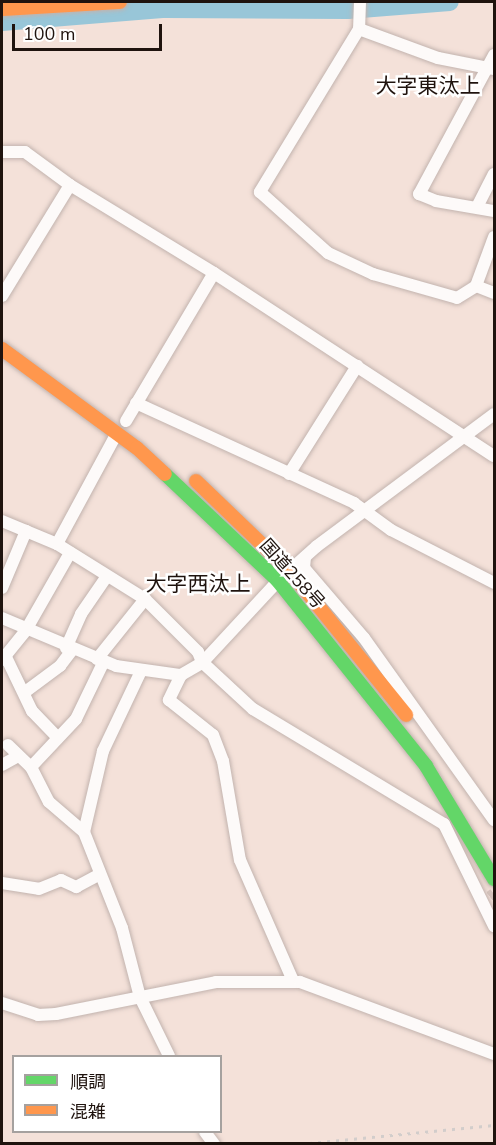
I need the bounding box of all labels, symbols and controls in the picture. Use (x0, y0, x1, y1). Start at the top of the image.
scale bar (15, 12, 165, 50)
text: 100 m (23, 22, 75, 46)
district label: 大字東汰上 (376, 73, 480, 99)
street label: 国道258号 (255, 535, 329, 613)
district label: 大字西汰上 (146, 571, 250, 597)
legend (12, 1055, 222, 1133)
text: 順調 (70, 1070, 106, 1094)
text: 混雑 (70, 1100, 106, 1124)

